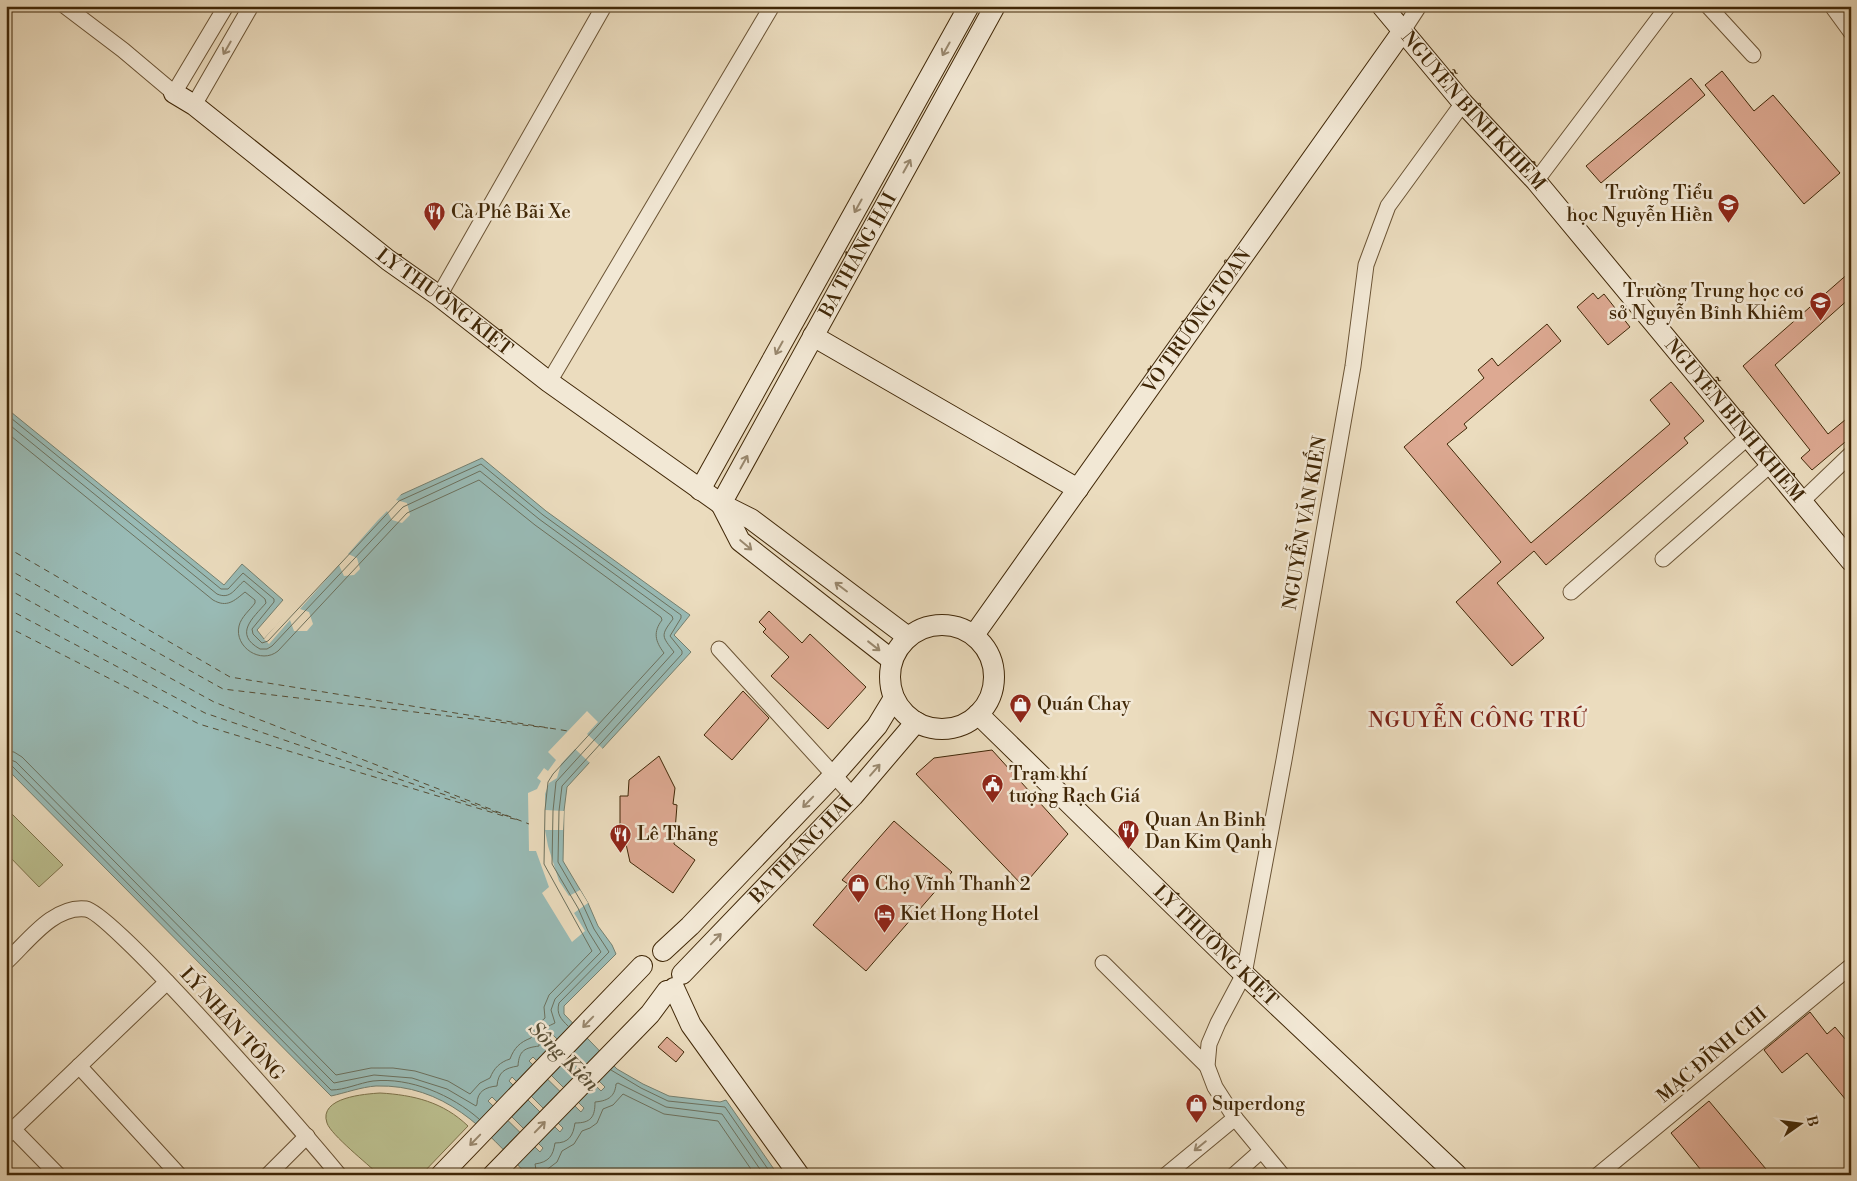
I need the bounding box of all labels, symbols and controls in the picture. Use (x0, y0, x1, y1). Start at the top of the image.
street label: NGUYỄN BỈNH KHIÊM (1396, 26, 1551, 195)
one-way arrow (221, 41, 231, 55)
one-way arrow (940, 41, 950, 56)
one-way arrow (902, 159, 912, 174)
place label: Trường Tiểu học Nguyễn Hiền (1567, 181, 1713, 227)
street label: BA THÁNG HAI (813, 189, 902, 323)
school or university icon: Trường Tiểu học Nguyễn Hiền (1717, 192, 1741, 223)
one-way arrow (853, 199, 863, 213)
restaurant icon: Cà Phê Bãi Xe (423, 200, 447, 231)
place label: Cà Phê Bãi Xe (451, 200, 571, 224)
street label: LÝ THƯỜNG KIỆT (371, 243, 517, 361)
street label: VÕ TRƯỜNG TOẢN (1137, 244, 1256, 399)
place label: Trường Trung học cơ sở Nguyễn Bỉnh Khiêm (1609, 279, 1804, 325)
school or university icon: Trường Trung học cơ sở Nguyễn Bỉnh Khiêm (1808, 290, 1832, 321)
street label: NGUYỄN BỈNH KHIÊM (1659, 333, 1809, 507)
one-way arrow (774, 341, 784, 356)
street label: NGUYỄN VĂN KIẾN (1274, 433, 1332, 612)
one-way arrow (739, 454, 749, 469)
one-way arrow (739, 540, 752, 551)
one-way arrow (835, 581, 848, 592)
one-way arrow (867, 640, 880, 651)
shop icon: Quán Chay (1009, 692, 1033, 723)
place label: Quán Chay (1037, 692, 1131, 716)
district label: NGUYỄN CÔNG TRỨ (1368, 703, 1588, 734)
place label: Trạm khí tượng Rạch Giá (1009, 762, 1140, 808)
one-way arrow (870, 763, 881, 776)
public building icon: Trạm khí tượng Rạch Giá (981, 773, 1005, 804)
street label: BA THÁNG HAI (744, 792, 858, 909)
one-way arrow (802, 796, 814, 808)
place label: Quan An Binh Dan Kim Qanh (1145, 808, 1272, 854)
restaurant icon: Quan An Binh Dan Kim Qanh (1117, 819, 1141, 850)
restaurant icon: Lê Thāng (609, 822, 633, 853)
place label: Lê Thāng (637, 822, 718, 846)
shop icon: Chợ Vĩnh Thanh 2 (847, 872, 871, 903)
place label: Chợ Vĩnh Thanh 2 (875, 872, 1031, 896)
street label: LÝ THƯỜNG KIỆT (1148, 880, 1283, 1012)
hotel icon: Kiet Hong Hotel (872, 902, 896, 933)
place label: Kiet Hong Hotel (900, 902, 1039, 926)
one-way arrow (710, 932, 722, 945)
street label: LÝ NHÂN TÔNG (175, 962, 290, 1086)
street label: MẠC ĐĨNH CHI (1651, 1000, 1772, 1108)
one-way arrow (582, 1016, 594, 1029)
water label: Sông Kiên (523, 1017, 604, 1098)
shop icon: Superdong (1184, 1092, 1208, 1123)
place label: Superdong (1212, 1092, 1305, 1116)
north arrow (1774, 1098, 1824, 1148)
text: B (1802, 1114, 1822, 1128)
one-way arrow (533, 1122, 545, 1134)
one-way arrow (469, 1133, 481, 1146)
one-way arrow (1194, 1141, 1207, 1152)

